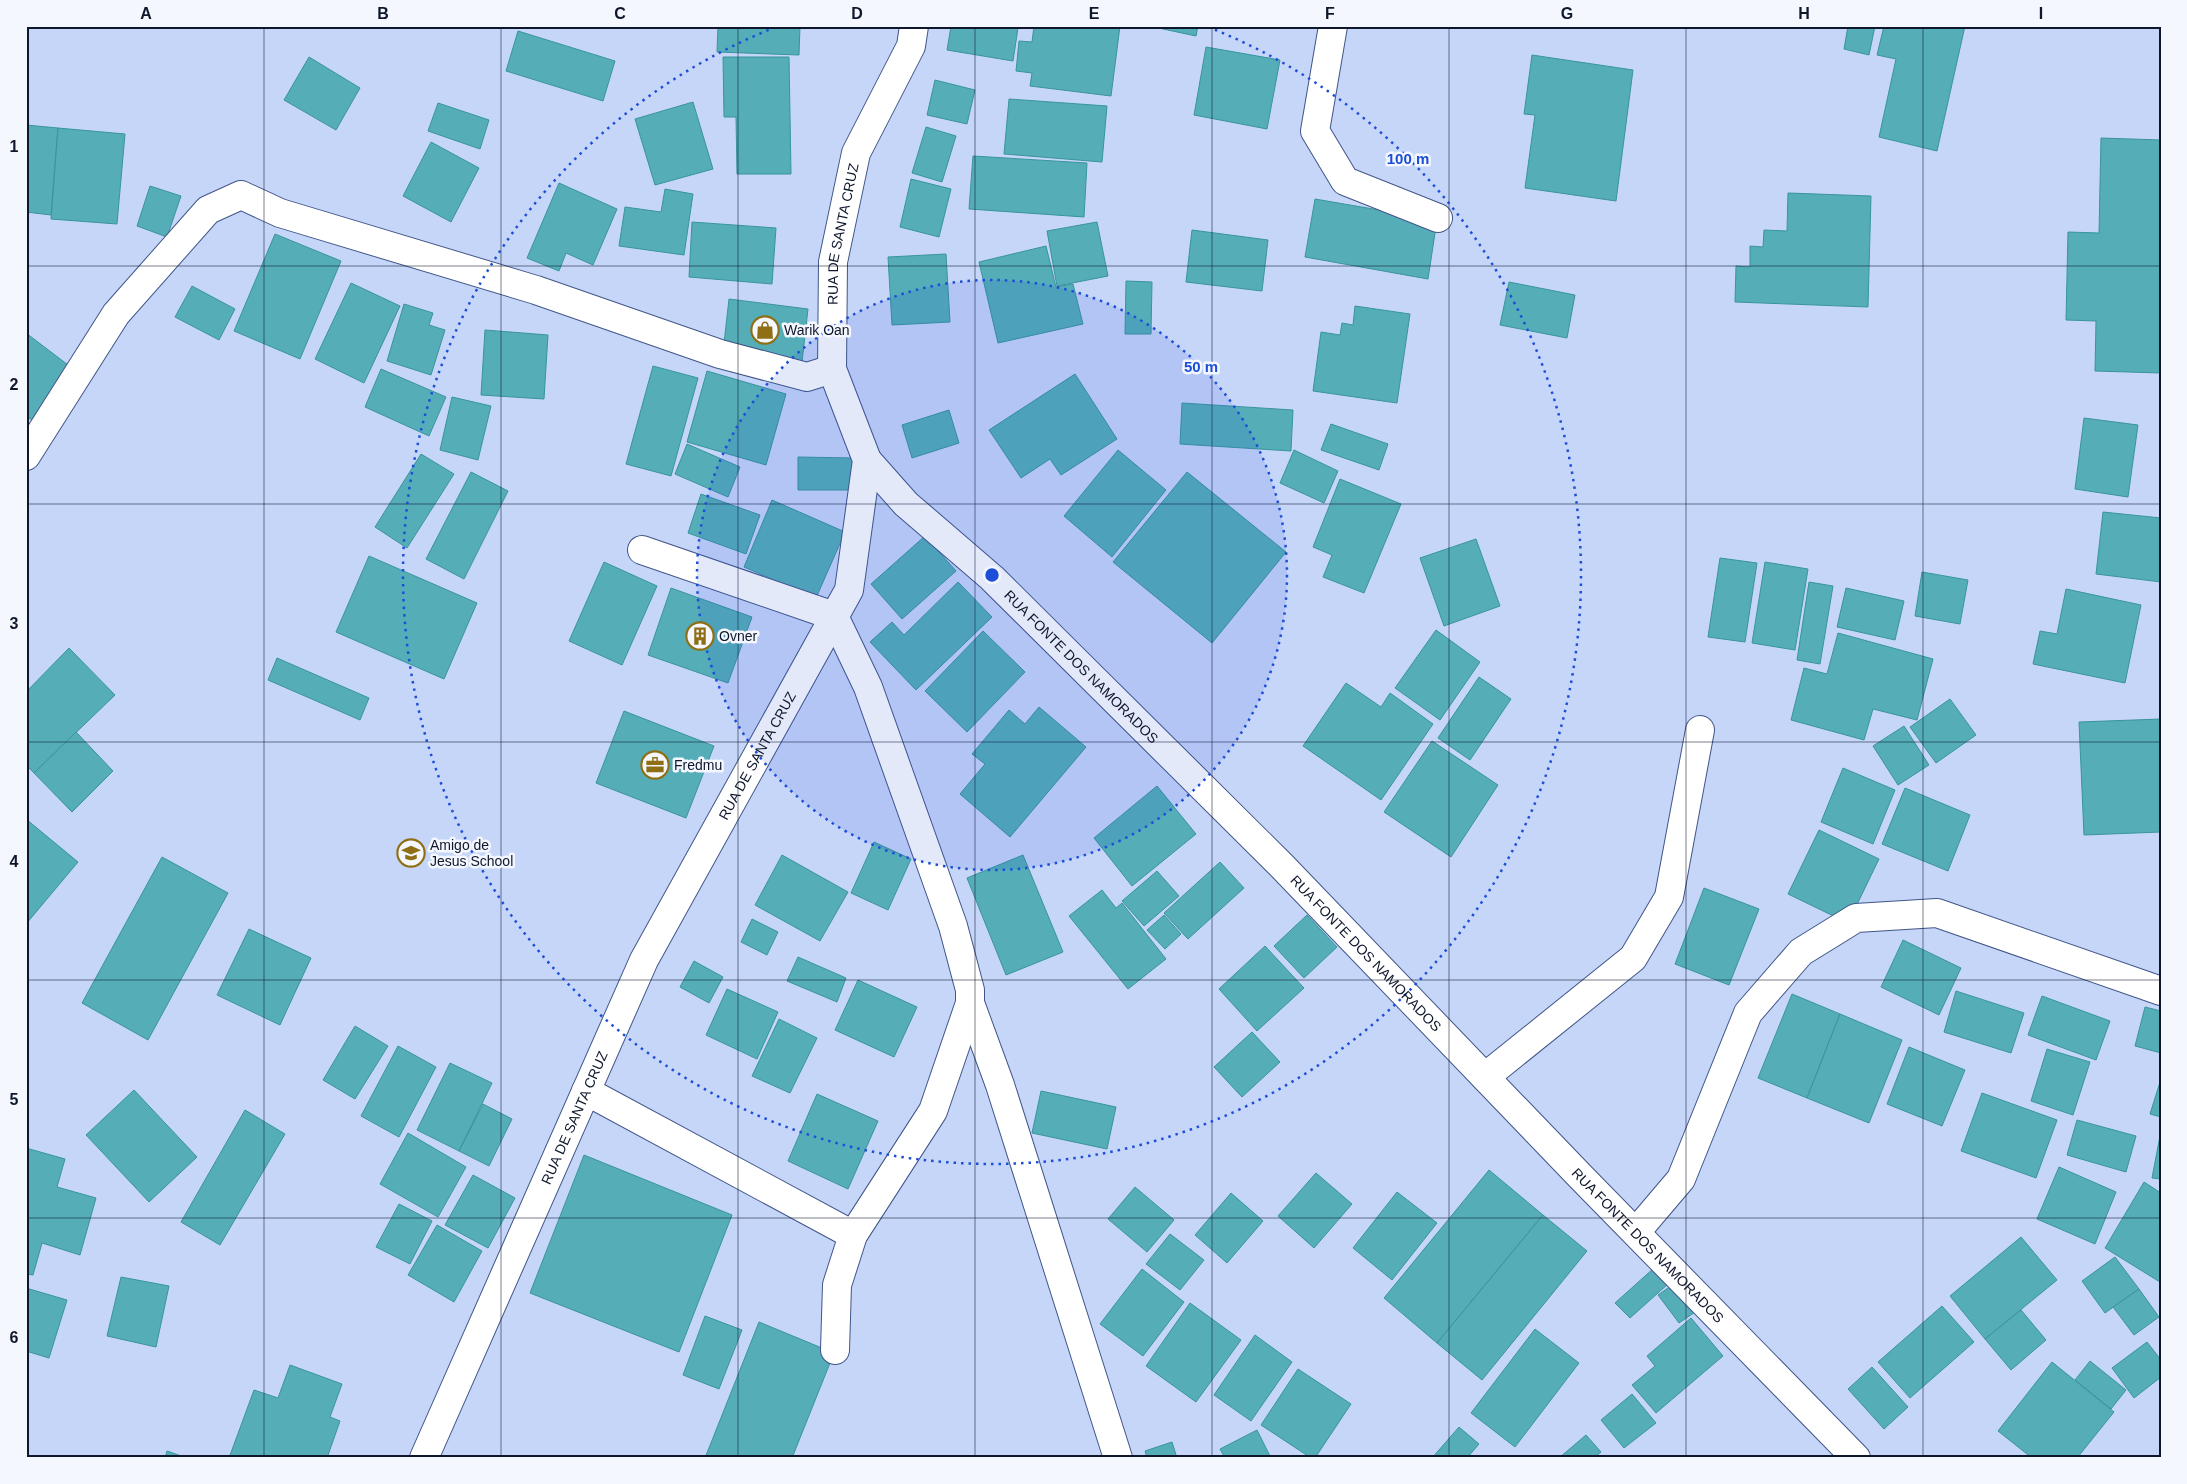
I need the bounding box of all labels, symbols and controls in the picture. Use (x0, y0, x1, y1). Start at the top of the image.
text: A (140, 5, 152, 22)
text: B (377, 5, 389, 22)
text: C (614, 5, 626, 22)
text: D (851, 5, 863, 22)
text: E (1089, 5, 1100, 22)
text: F (1325, 5, 1335, 22)
text: G (1561, 5, 1573, 22)
text: H (1798, 5, 1810, 22)
text: I (2039, 5, 2043, 22)
text: 1 (10, 138, 19, 155)
text: 100 m (1387, 150, 1429, 167)
street label: RUA DE SANTA CRUZ (825, 161, 862, 305)
shop icon: Warik Oan (750, 315, 780, 345)
place label: Warik Oan (784, 322, 850, 338)
text: 50 m (1184, 358, 1218, 375)
text: 2 (10, 376, 19, 393)
centre of rings (983, 566, 1001, 584)
street label: RUA FONTE DOS NAMORADOS (1001, 587, 1161, 746)
text: 3 (10, 615, 19, 632)
building icon: Ovner (685, 621, 715, 651)
place label: Ovner (719, 628, 757, 644)
street label: RUA DE SANTA CRUZ (715, 689, 799, 822)
office icon: Fredmu (640, 750, 670, 780)
place label: Fredmu (674, 757, 722, 773)
place label: Amigo de Jesus School (430, 837, 513, 869)
school or university icon: Amigo de Jesus School (396, 838, 426, 868)
text: 4 (10, 853, 19, 870)
street label: RUA FONTE DOS NAMORADOS (1287, 872, 1444, 1035)
street label: RUA DE SANTA CRUZ (538, 1048, 611, 1187)
text: 5 (10, 1091, 19, 1108)
street label: RUA FONTE DOS NAMORADOS (1569, 1165, 1727, 1326)
text: 6 (10, 1329, 19, 1346)

